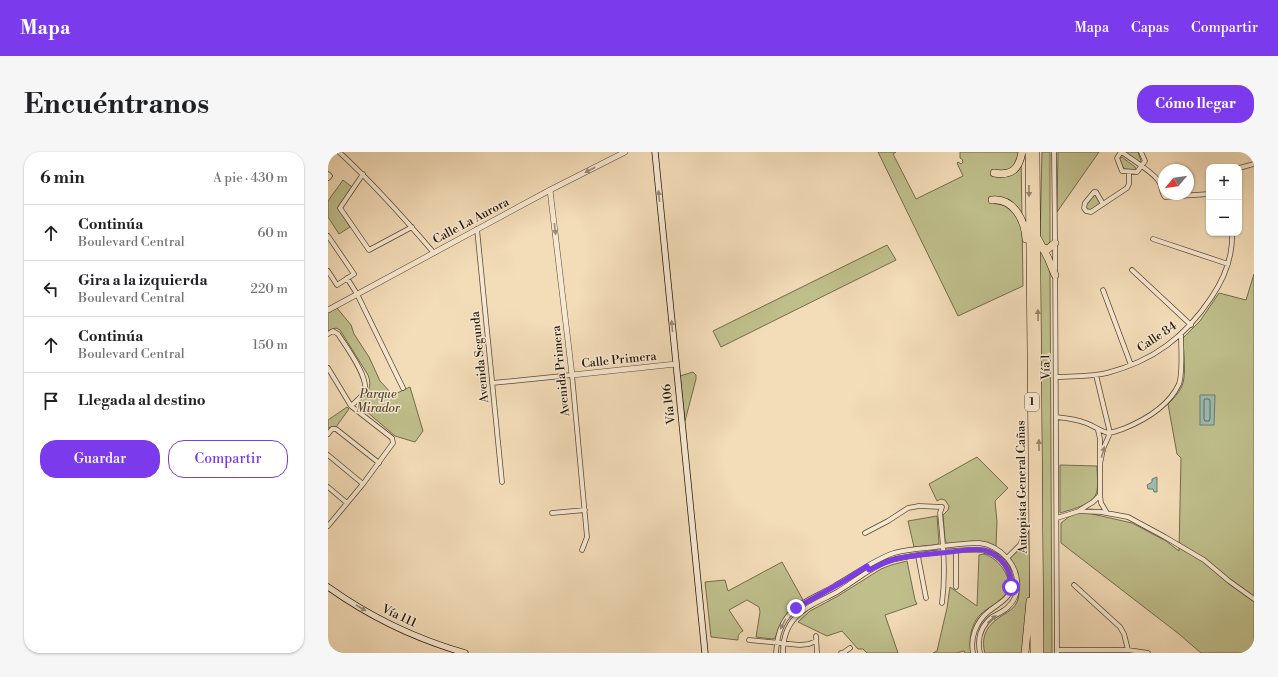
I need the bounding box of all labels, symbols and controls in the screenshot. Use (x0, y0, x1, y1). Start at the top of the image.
text: Mapa (20, 16, 70, 40)
text: Mapa (1074, 19, 1109, 37)
text: Capas (1131, 19, 1169, 37)
text: Compartir (1191, 19, 1258, 37)
button: Cómo llegar (1137, 85, 1254, 123)
text: Encuéntranos (24, 87, 209, 122)
north arrow (1158, 164, 1194, 200)
map controls (1206, 164, 1242, 236)
button: + (1206, 164, 1242, 200)
text: 6 min (40, 167, 85, 189)
one-way arrow (585, 167, 596, 173)
text: A pie · 430 m (213, 170, 288, 186)
one-way arrow (1026, 185, 1033, 197)
one-way arrow (656, 190, 663, 202)
street label: Calle La Aurora (430, 194, 513, 247)
button: − (1206, 200, 1242, 236)
text: Continúa (78, 215, 143, 234)
icon: ahead (40, 222, 62, 244)
one-way arrow (552, 223, 558, 235)
text: 60 m (257, 225, 288, 241)
text: Boulevard Central (78, 234, 185, 250)
text: Gira a la izquierda (78, 271, 208, 290)
icon: left (40, 278, 62, 300)
text: 220 m (250, 281, 288, 297)
text: Boulevard Central (78, 290, 185, 306)
one-way arrow (1035, 308, 1041, 321)
street label: Avenida Segunda (468, 310, 492, 405)
street label: Calle 84 (1134, 318, 1180, 356)
one-way arrow (669, 320, 676, 332)
street label: Avenida Primera (549, 324, 573, 418)
text: Continúa (78, 327, 143, 346)
icon: ahead (40, 334, 62, 356)
text: 150 m (253, 337, 288, 353)
text: Boulevard Central (78, 346, 185, 362)
street label: Calle Primera (581, 349, 658, 371)
street label: Vía 1 (1038, 353, 1054, 381)
street label: Vía 106 (659, 383, 679, 426)
park label: Parque Mirador (356, 387, 401, 416)
icon: arrive (40, 390, 62, 412)
text: Llegada al destino (78, 391, 206, 410)
road number: 1 (1025, 393, 1039, 411)
street label: Autopista General Cañas (1013, 420, 1031, 555)
one-way arrow (1036, 438, 1042, 451)
button: Guardar (40, 440, 160, 478)
button: Compartir (168, 440, 288, 478)
one-way arrow (1101, 445, 1107, 458)
route start (1002, 578, 1020, 596)
route end (787, 599, 805, 617)
street label: Vía 111 (378, 601, 420, 631)
one-way arrow (355, 605, 366, 612)
one-way arrow (986, 614, 997, 623)
one-way arrow (780, 618, 787, 630)

